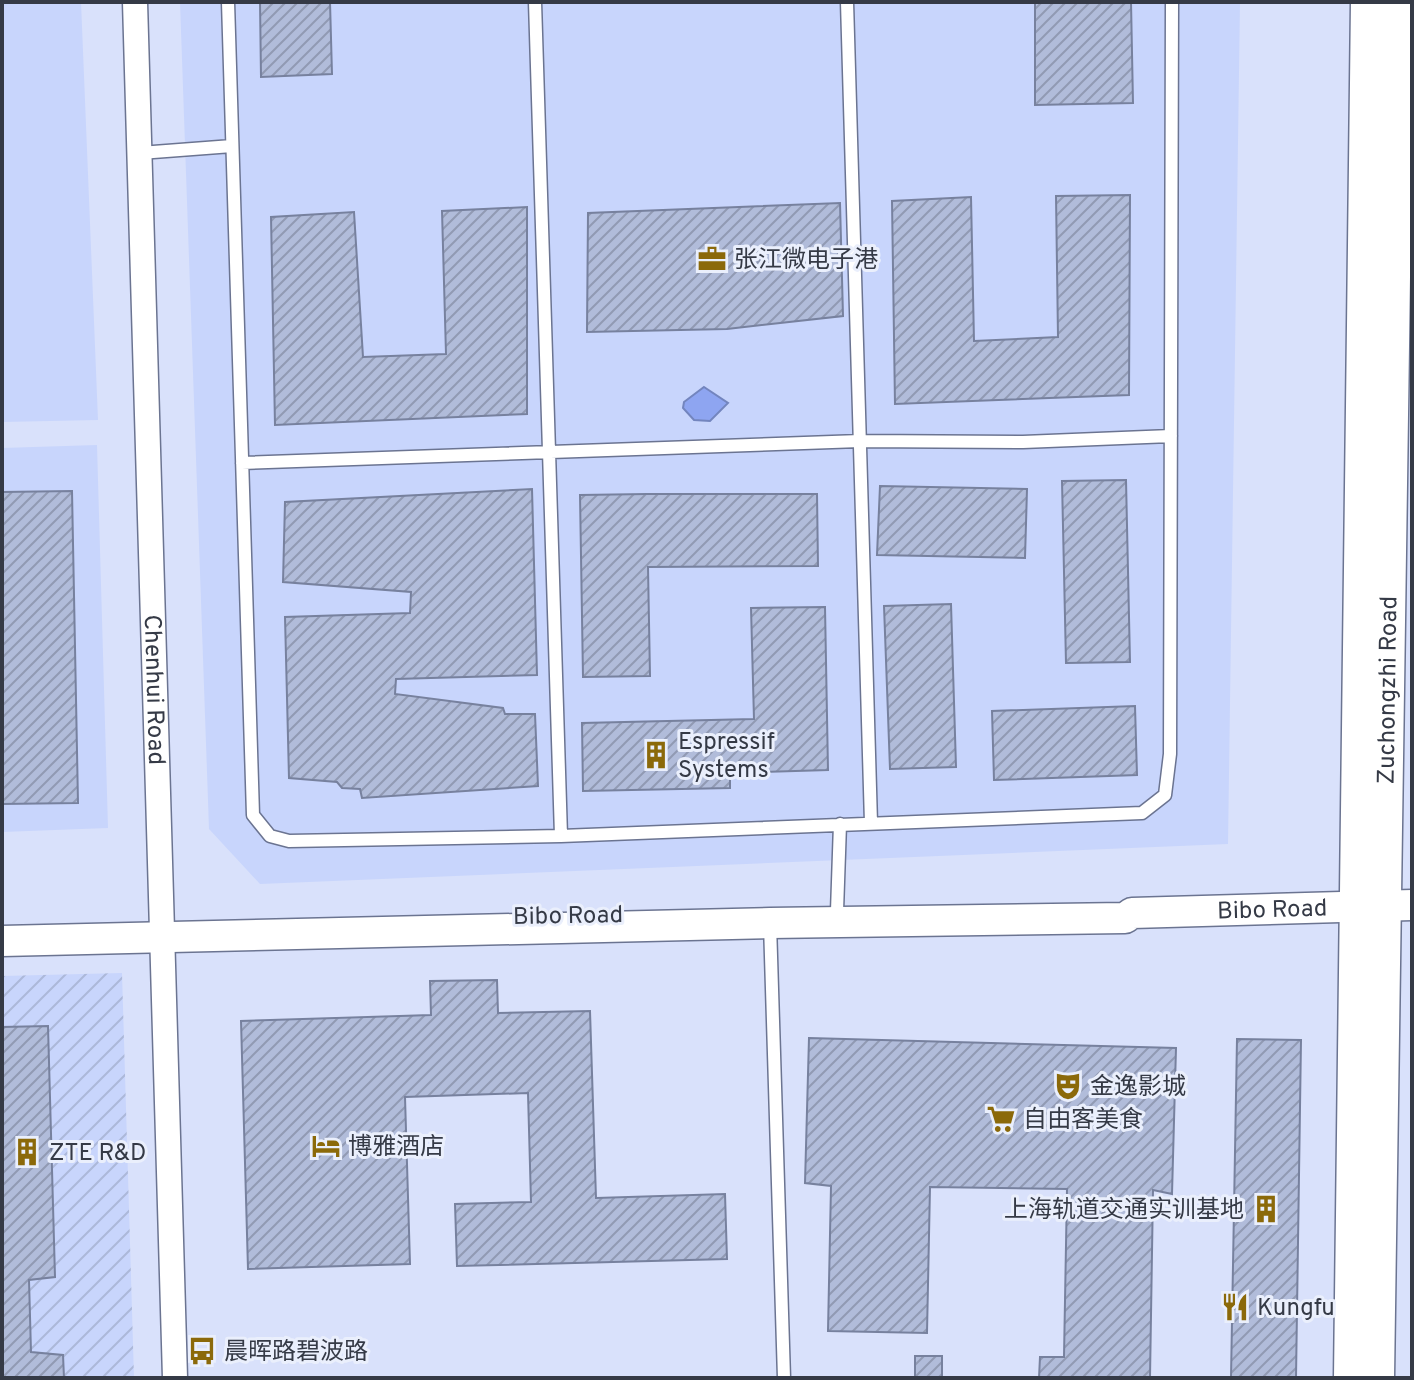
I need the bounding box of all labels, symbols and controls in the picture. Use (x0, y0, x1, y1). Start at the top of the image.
office icon: 张江微电子港 (697, 244, 727, 274)
place label: 张江微电子港 (734, 246, 878, 276)
street label: Zuchongzhi Road (1373, 596, 1405, 785)
street label: Chenhui Road (136, 614, 170, 765)
place label: Espressif Systems (678, 728, 775, 786)
building icon: Espressif Systems (641, 740, 671, 770)
street label: Bibo Road (1217, 894, 1328, 928)
street label: Bibo Road (513, 901, 623, 933)
theatre icon: 金逸影城 (1053, 1071, 1083, 1101)
place label: 金逸影城 (1090, 1073, 1186, 1103)
supermarket icon: 自由客美食 (986, 1104, 1016, 1134)
place label: 自由客美食 (1023, 1106, 1143, 1136)
hotel icon: 博雅酒店 (311, 1131, 341, 1161)
place label: 博雅酒店 (348, 1133, 444, 1163)
building icon: ZTE R&D (12, 1137, 42, 1167)
place label: ZTE R&D (49, 1139, 146, 1169)
building icon: 上海轨道交通实训基地 (1251, 1194, 1281, 1224)
place label: 上海轨道交通实训基地 (1004, 1196, 1244, 1226)
restaurant icon: Kungfu (1220, 1292, 1250, 1322)
place label: Kungfu (1257, 1294, 1335, 1324)
bus stop icon: 晨晖路碧波路 (187, 1336, 217, 1366)
place label: 晨晖路碧波路 (224, 1338, 368, 1368)

